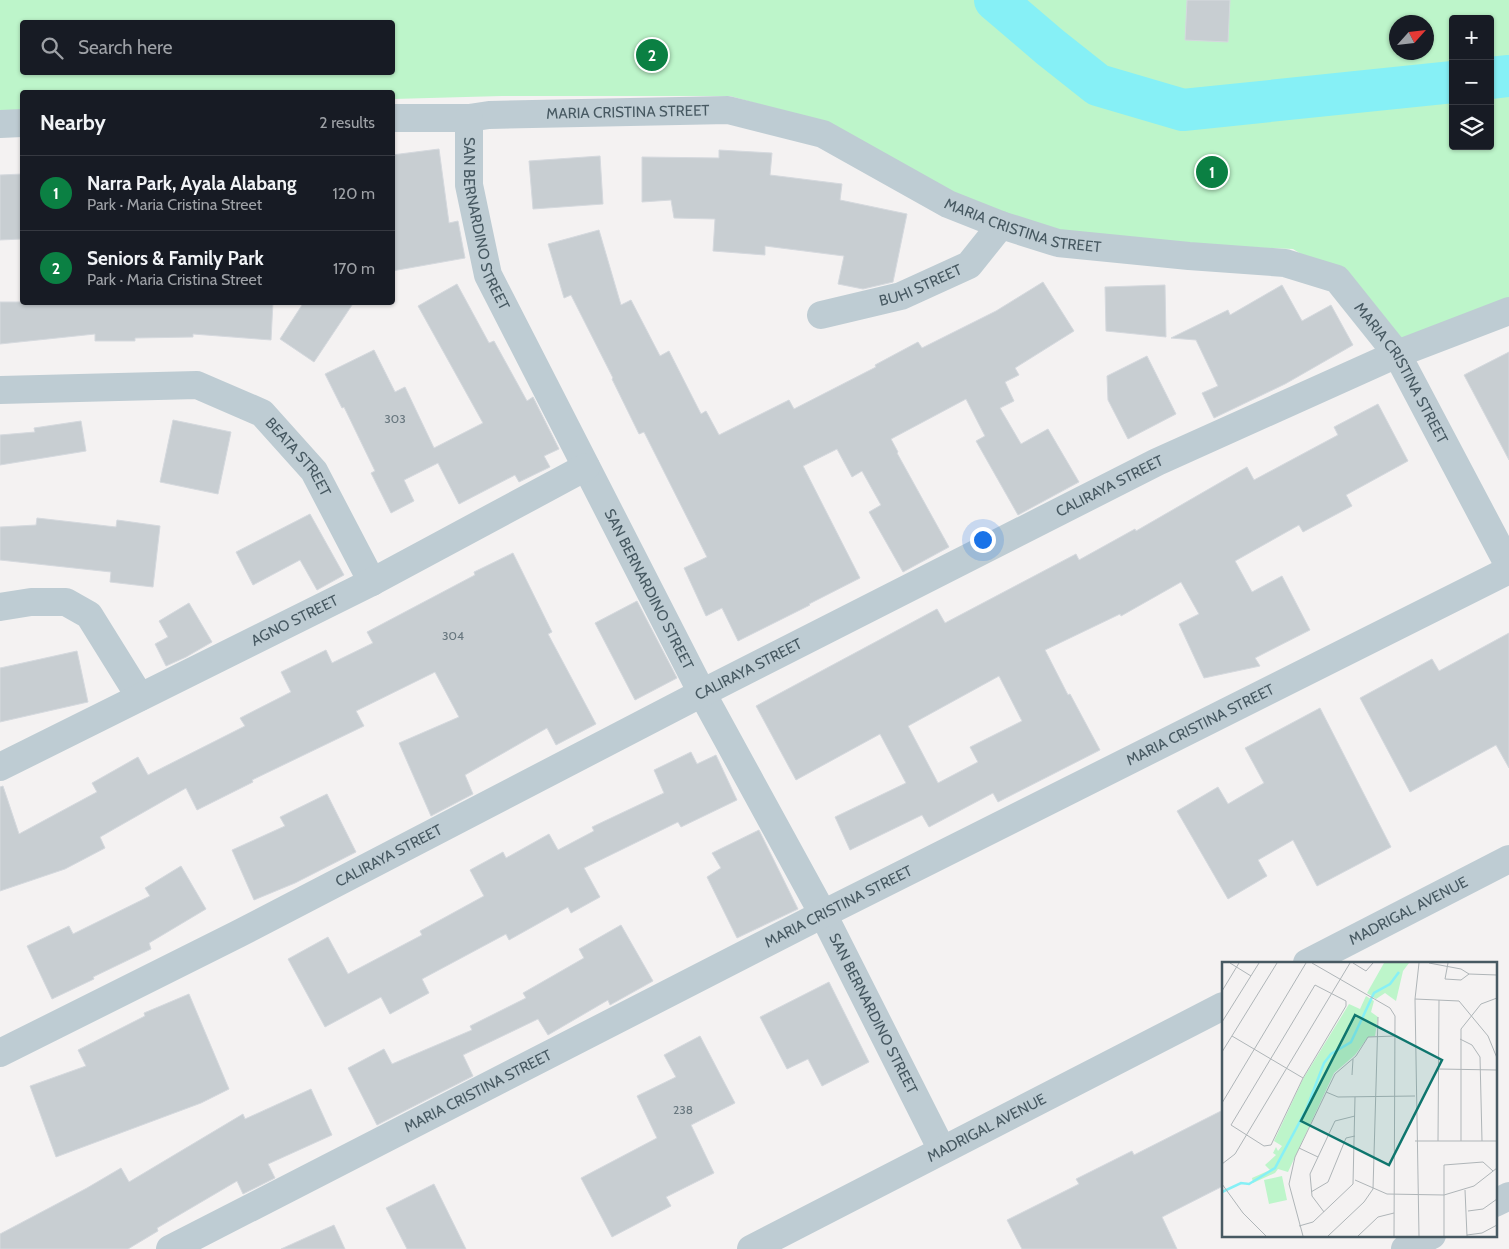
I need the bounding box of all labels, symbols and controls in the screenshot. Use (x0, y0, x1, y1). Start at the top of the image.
north arrow (1389, 15, 1434, 60)
map controls (1449, 15, 1494, 150)
button: + (1449, 15, 1494, 60)
search box (20, 20, 395, 75)
icon: search (38, 34, 66, 62)
text: Search here (78, 36, 172, 59)
pin: 2 (636, 36, 668, 74)
button: − (1449, 60, 1494, 105)
street label: MARIA CRISTINA STREET (546, 101, 710, 123)
button: layers (1449, 105, 1494, 150)
text: Nearby (40, 110, 106, 135)
text: 2 results (319, 113, 375, 132)
street label: SAN BERNARDINO STREET (460, 137, 513, 313)
pin: 1 (1196, 153, 1228, 191)
text: Narra Park, Ayala Alabang (87, 172, 296, 195)
text: 1 (53, 184, 59, 203)
text: 120 m (333, 184, 375, 203)
street label: MARIA CRISTINA STREET (942, 194, 1102, 256)
text: Park · Maria Cristina Street (87, 195, 262, 214)
text: Seniors & Family Park (87, 247, 264, 270)
text: 2 (52, 259, 60, 278)
text: 170 m (333, 259, 375, 278)
street label: BUHI STREET (877, 261, 965, 310)
text: Park · Maria Cristina Street (87, 270, 262, 289)
street label: MARIA CRISTINA STREET (1350, 299, 1452, 447)
house number: 303 (384, 411, 406, 426)
street label: BEATA STREET (261, 414, 335, 499)
street label: CALIRAYA STREET (1053, 451, 1166, 521)
street label: SAN BERNARDINO STREET (600, 506, 697, 672)
your location (970, 527, 996, 553)
street label: AGNO STREET (248, 591, 341, 650)
house number: 304 (442, 628, 464, 643)
street label: CALIRAYA STREET (692, 635, 805, 704)
street label: MARIA CRISTINA STREET (1123, 680, 1277, 769)
street label: CALIRAYA STREET (332, 821, 445, 891)
street label: MARIA CRISTINA STREET (761, 862, 915, 951)
street label: MADRIGAL AVENUE (1346, 873, 1471, 949)
street label: SAN BERNARDINO STREET (825, 930, 921, 1097)
inset map (1222, 962, 1496, 1236)
street label: MARIA CRISTINA STREET (401, 1046, 555, 1136)
street label: MADRIGAL AVENUE (924, 1090, 1049, 1166)
house number: 238 (673, 1102, 693, 1117)

